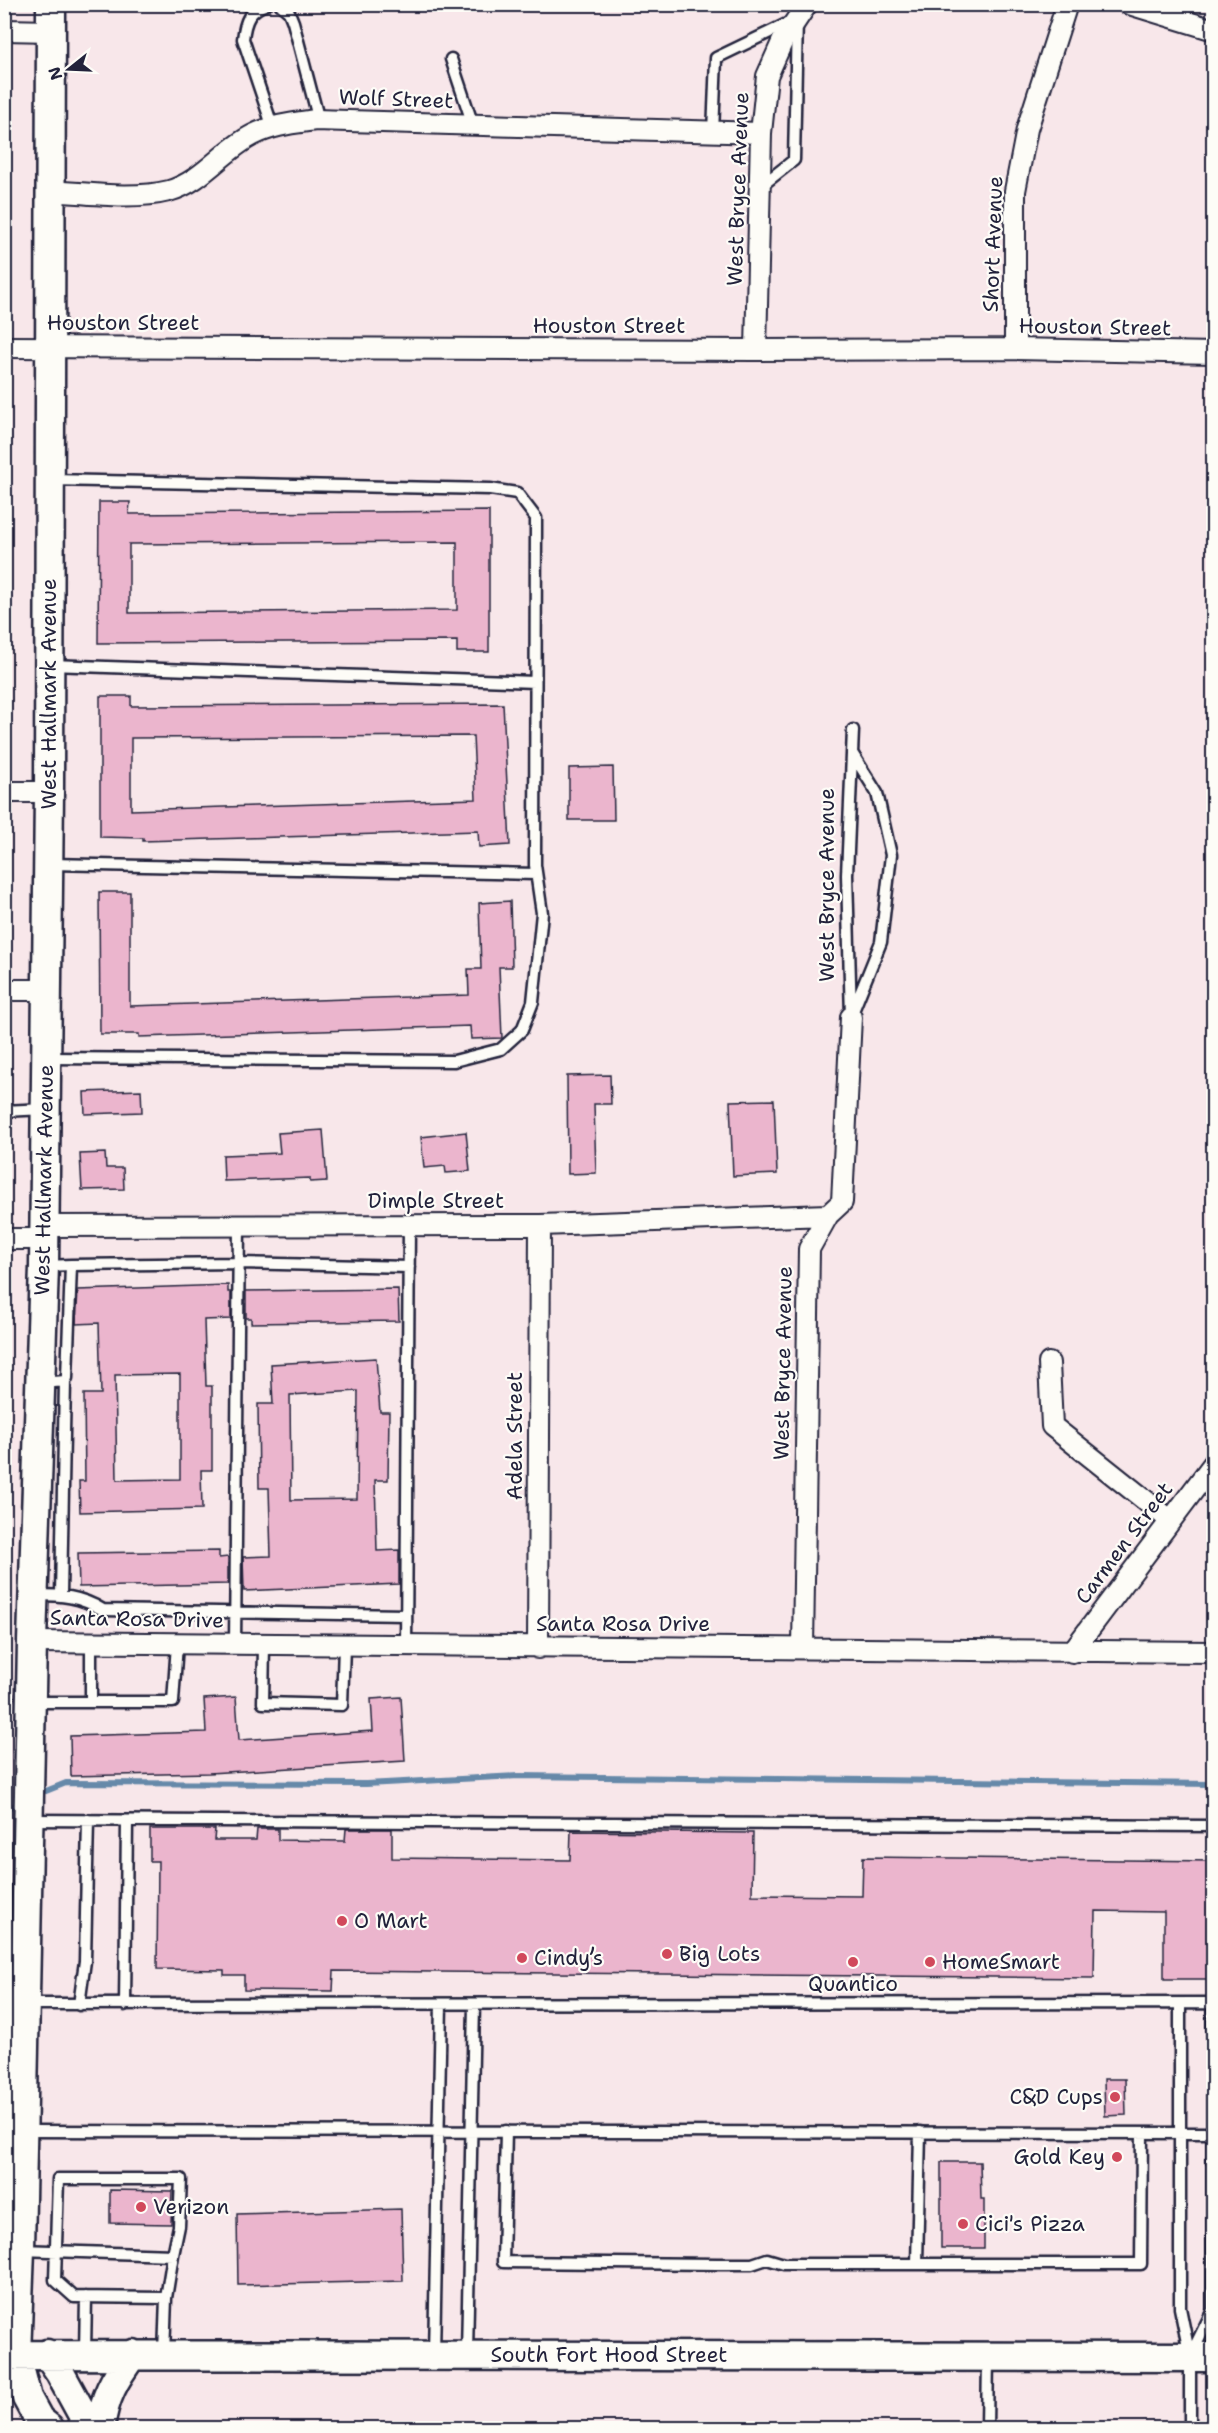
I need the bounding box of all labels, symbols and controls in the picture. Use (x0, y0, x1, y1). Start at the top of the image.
north arrow (39, 39, 99, 99)
text: N (43, 64, 67, 83)
street label: Wolf Street (338, 83, 454, 115)
street label: West Bryce Avenue (721, 92, 755, 286)
street label: Short Avenue (977, 175, 1009, 313)
street label: Houston Street (47, 309, 199, 337)
street label: Houston Street (533, 312, 685, 340)
street label: Houston Street (1018, 312, 1172, 342)
street label: West Hallmark Avenue (35, 578, 63, 810)
street label: West Bryce Avenue (813, 788, 841, 982)
street label: West Hallmark Avenue (28, 1064, 60, 1296)
street label: Dimple Street (368, 1187, 504, 1215)
street label: West Bryce Avenue (767, 1266, 799, 1460)
street label: Adela Street (501, 1372, 529, 1500)
street label: Carmen Street (1069, 1476, 1179, 1610)
street label: Santa Rosa Drive (50, 1603, 224, 1635)
street label: Santa Rosa Drive (536, 1610, 710, 1638)
place label: O Mart (354, 1907, 428, 1935)
marker: O Mart (335, 1914, 349, 1928)
place label: Big Lots (679, 1940, 760, 1968)
place label: Cindy’s (534, 1944, 603, 1972)
marker: Big Lots (660, 1947, 674, 1961)
place label: HomeSmart (942, 1948, 1060, 1976)
marker: Cindy’s (515, 1951, 529, 1965)
marker: Quantico (846, 1955, 860, 1969)
marker: HomeSmart (923, 1955, 937, 1969)
place label: Quantico (808, 1970, 898, 1998)
place label: C&D Cups (1010, 2083, 1103, 2111)
marker: C&D Cups (1108, 2090, 1122, 2104)
place label: Gold Key (1013, 2143, 1105, 2171)
marker: Gold Key (1110, 2150, 1124, 2164)
place label: Verizon (153, 2193, 229, 2221)
marker: Verizon (134, 2200, 148, 2214)
place label: Cici's Pizza (975, 2210, 1085, 2238)
marker: Cici's Pizza (956, 2217, 970, 2231)
street label: South Fort Hood Street (490, 2341, 728, 2369)

